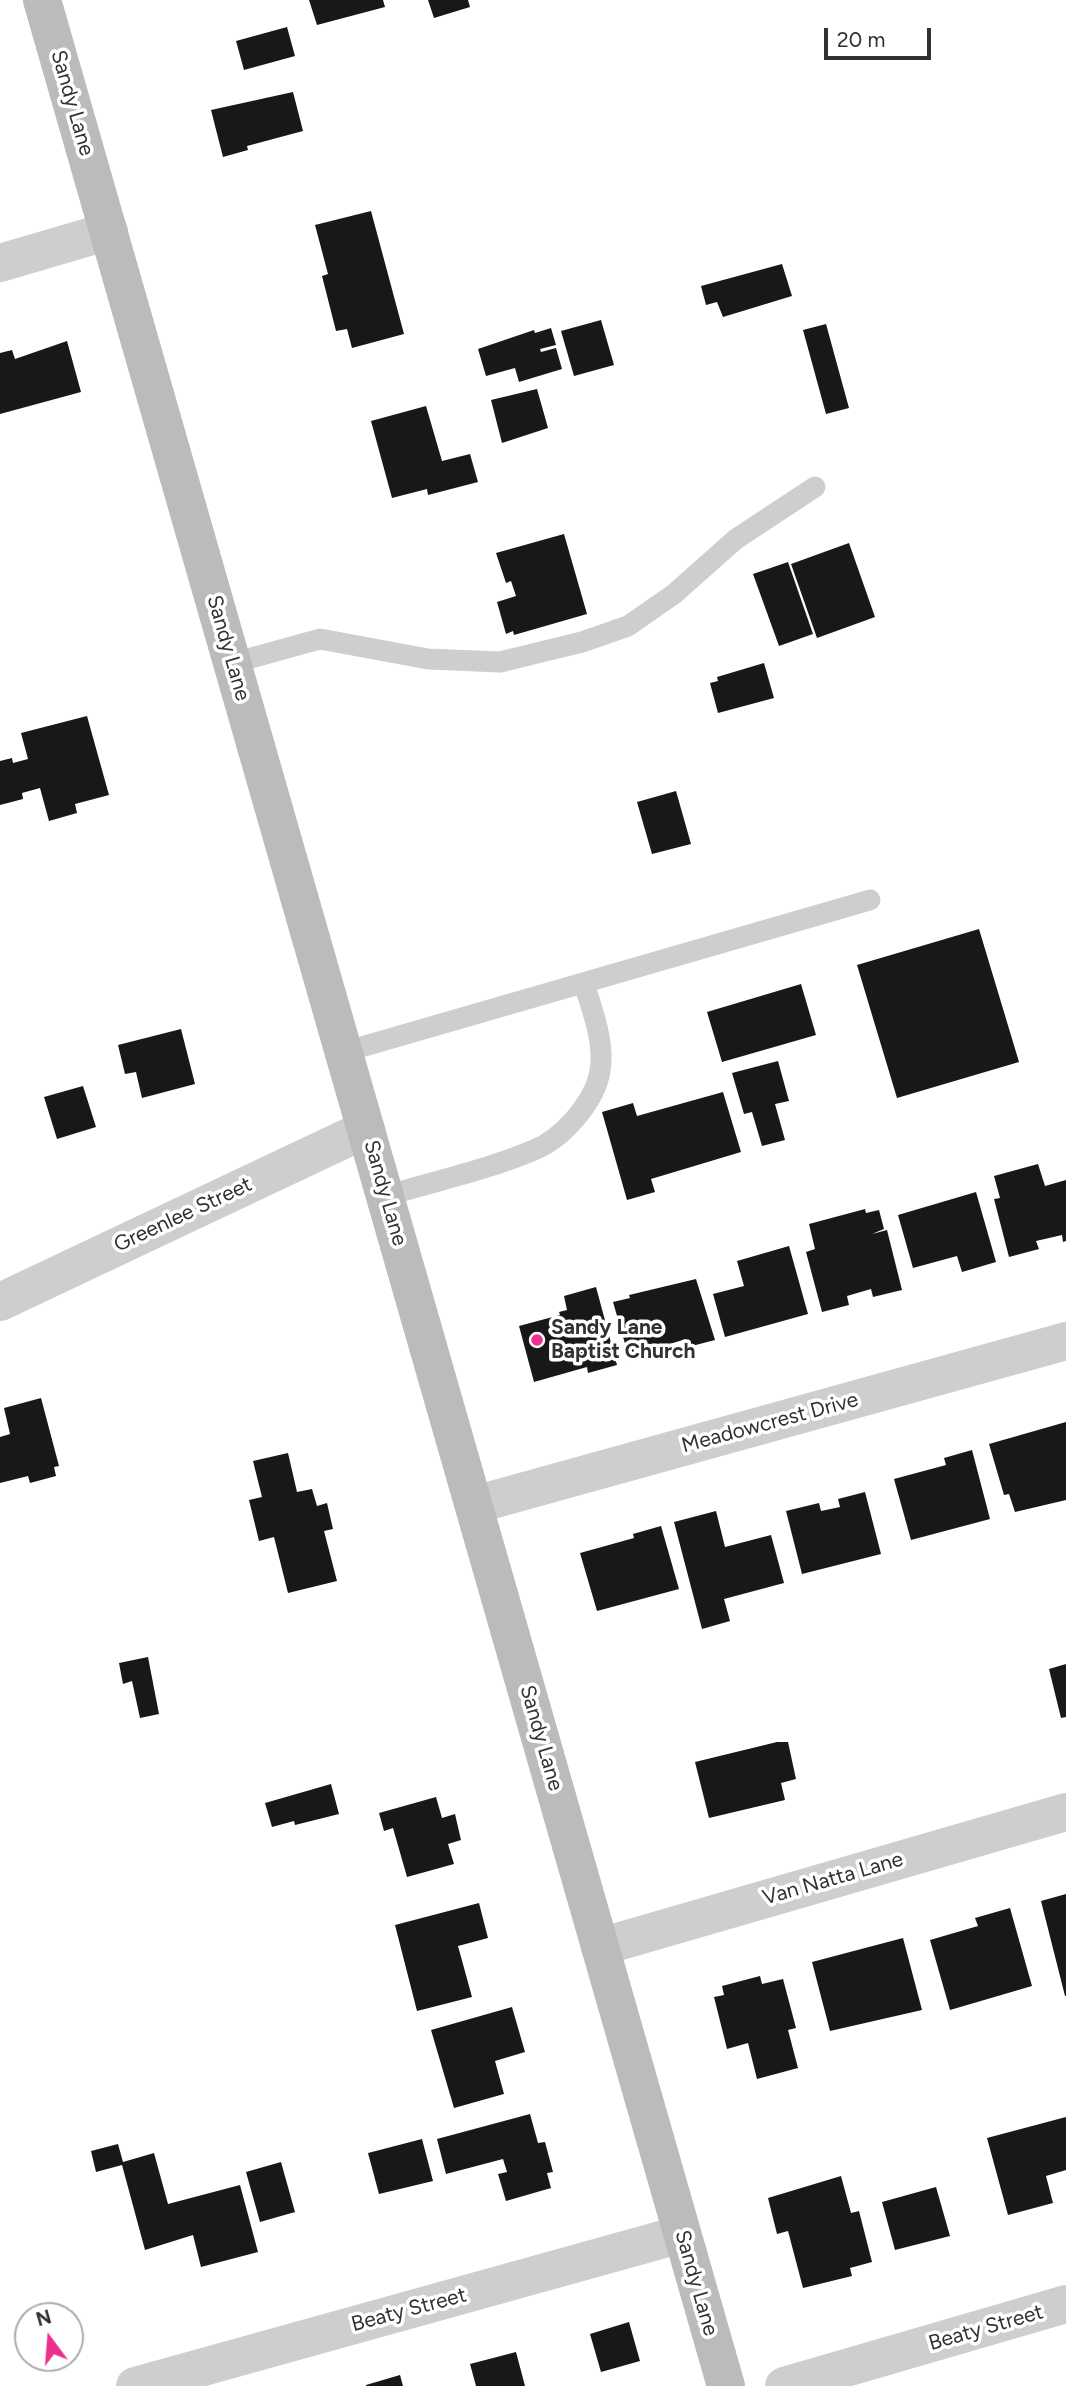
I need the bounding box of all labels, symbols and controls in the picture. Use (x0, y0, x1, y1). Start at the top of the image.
scale bar (828, 14, 935, 58)
text: 20 m (837, 27, 885, 52)
street label: Sandy Lane (45, 47, 99, 159)
street label: Sandy Lane (201, 592, 255, 704)
street label: Sandy Lane (358, 1137, 412, 1249)
street label: Greenlee Street (110, 1172, 256, 1258)
place label: Sandy Lane Baptist Church (551, 1315, 695, 1365)
marker: Sandy Lane Baptist Church (529, 1332, 545, 1348)
street label: Meadowcrest Drive (679, 1387, 861, 1459)
street label: Sandy Lane (514, 1682, 568, 1794)
street label: Van Natta Lane (760, 1847, 906, 1911)
street label: Sandy Lane (669, 2227, 723, 2339)
street label: Beaty Street (349, 2283, 469, 2337)
street label: Beaty Street (926, 2300, 1046, 2356)
north arrow (14, 2302, 84, 2372)
text: N (33, 2305, 54, 2331)

